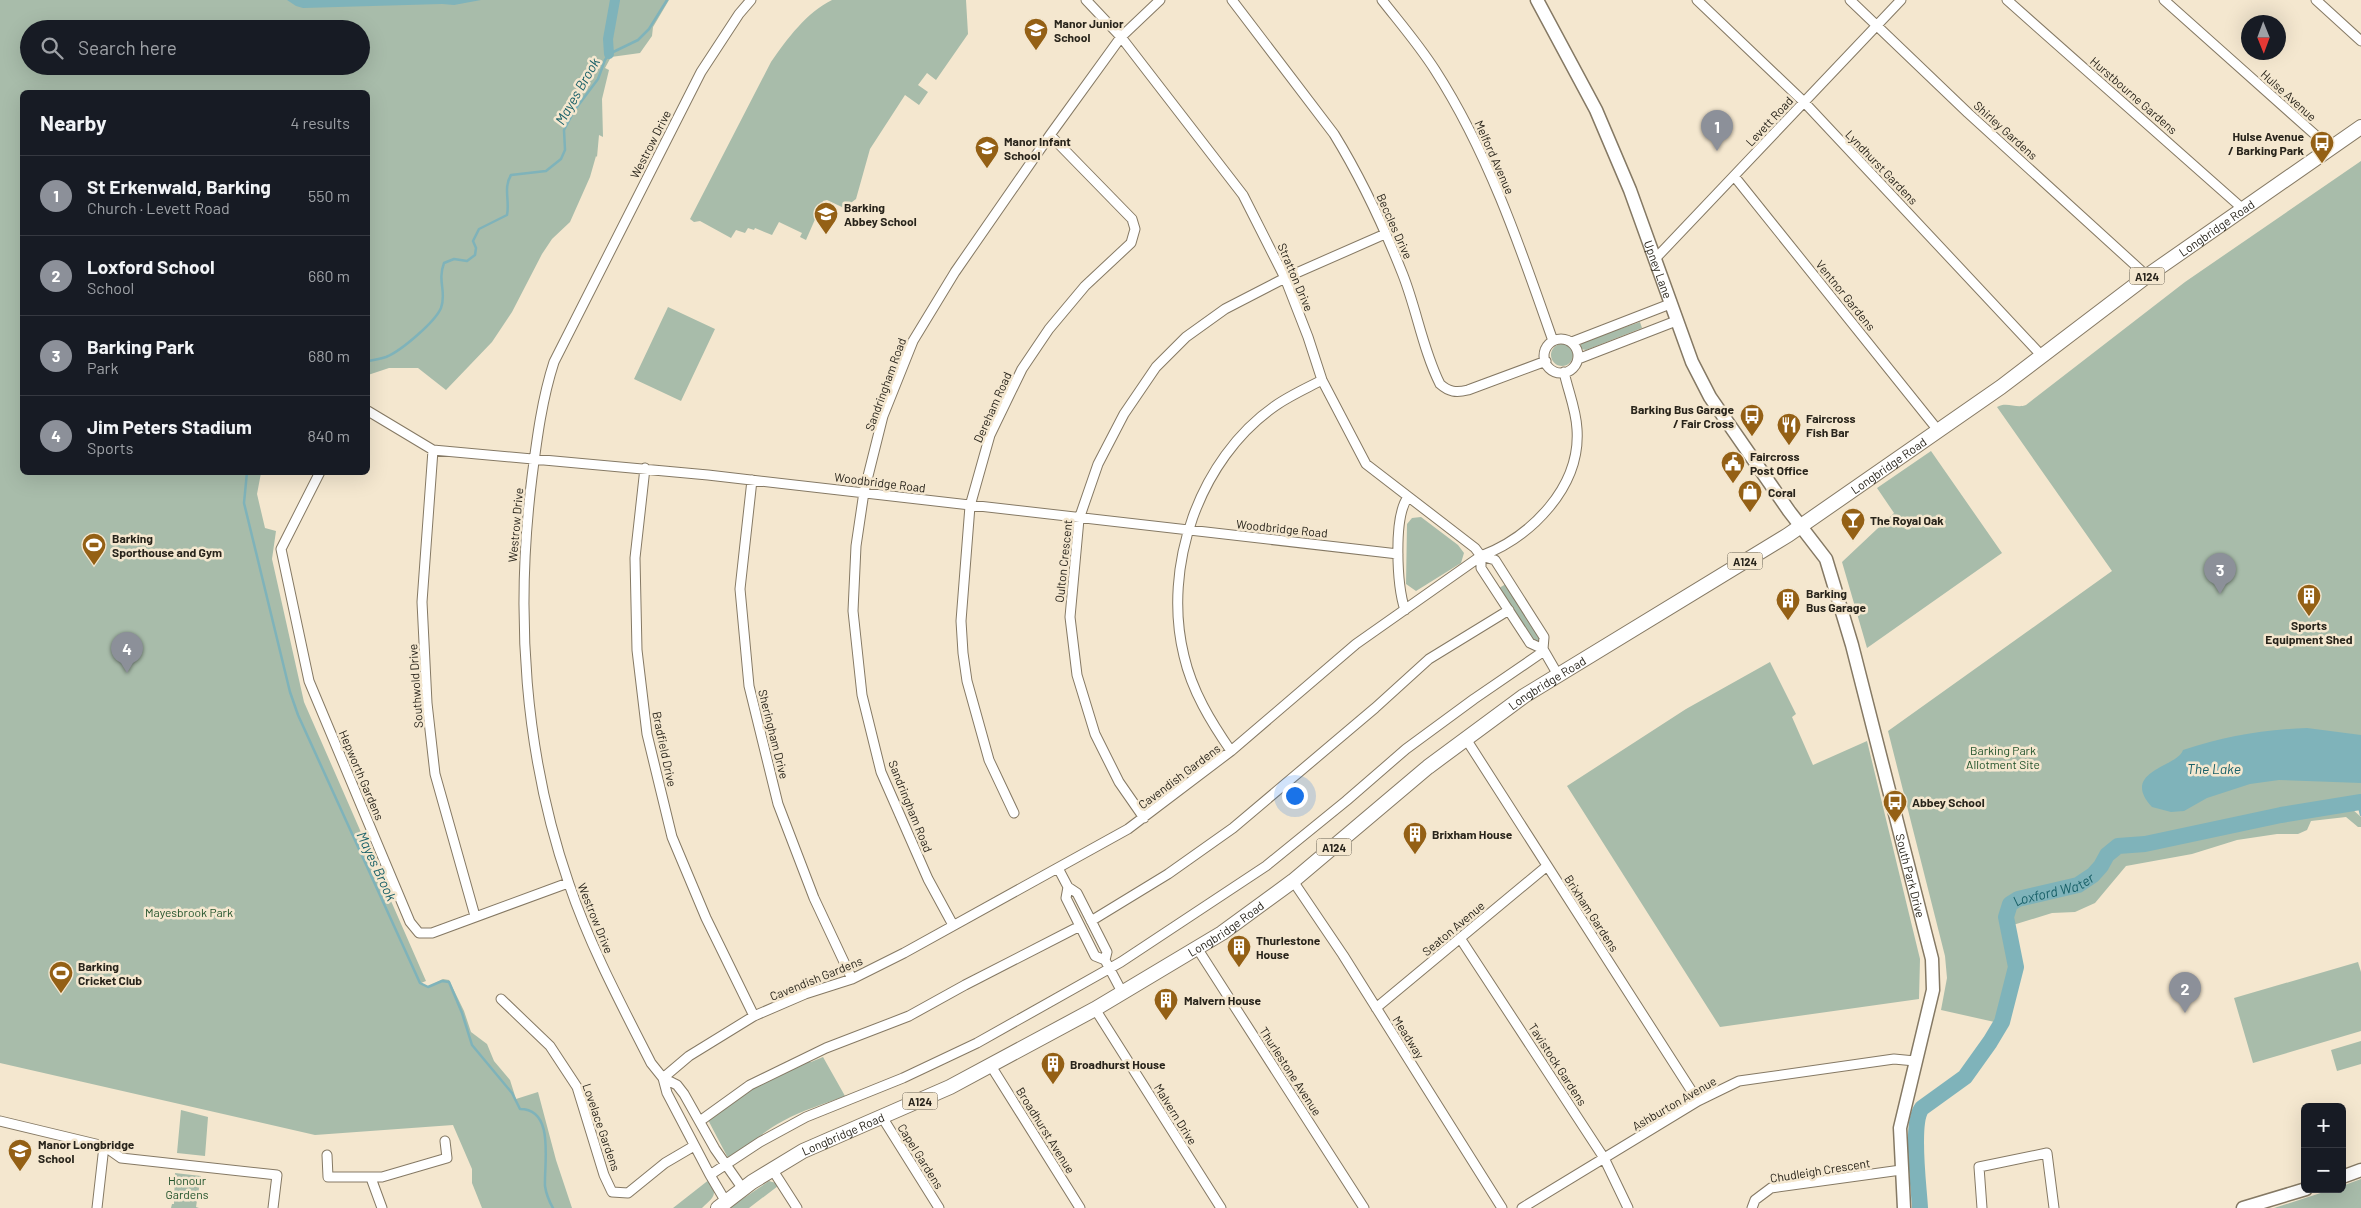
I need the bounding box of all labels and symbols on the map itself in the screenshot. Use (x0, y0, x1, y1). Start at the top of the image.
north arrow (2241, 15, 2286, 60)
place label: Manor Junior School (1054, 16, 1124, 44)
school or university icon: Manor Junior School (1023, 17, 1049, 51)
street label: Hurstbourne Gardens (2088, 53, 2181, 137)
water label: Mayes Brook (551, 54, 603, 128)
street label: Hulse Avenue (2258, 66, 2320, 124)
street label: Levett Road (1743, 93, 1795, 149)
street label: Shirley Gardens (1971, 98, 2041, 162)
street label: Westrow Drive (627, 108, 673, 180)
pin: 1 (1701, 110, 1733, 151)
street label: Melford Avenue (1472, 118, 1518, 196)
street label: Lyndhurst Gardens (1843, 127, 1921, 207)
place label: Hulse Avenue / Barking Park (2228, 129, 2305, 157)
bus stop icon: Hulse Avenue / Barking Park (2309, 130, 2335, 164)
place label: Manor Infant School (1004, 134, 1071, 162)
school or university icon: Manor Infant School (974, 135, 1000, 169)
street label: Beccles Drive (1374, 191, 1416, 261)
street label: Longbridge Road (2176, 197, 2257, 259)
place label: Barking Abbey School (844, 200, 917, 228)
school or university icon: Barking Abbey School (813, 201, 839, 235)
street label: Upney Lane (1642, 238, 1675, 300)
street label: Stratton Drive (1275, 241, 1317, 313)
street label: Ventnor Gardens (1813, 257, 1879, 333)
road number: A124 (2130, 268, 2164, 284)
street label: Sandringham Road (862, 336, 908, 432)
street label: Dereham Road (970, 369, 1014, 445)
place label: Barking Bus Garage / Fair Cross (1631, 402, 1734, 430)
bus stop icon: Barking Bus Garage / Fair Cross (1739, 403, 1765, 437)
place label: Faircross Fish Bar (1806, 411, 1856, 439)
restaurant icon: Faircross Fish Bar (1776, 412, 1802, 446)
street label: Longbridge Road (1848, 434, 1929, 496)
place label: Faircross Post Office (1750, 449, 1809, 477)
public building icon: Faircross Post Office (1720, 450, 1746, 484)
street label: Woodbridge Road (834, 469, 926, 495)
shop icon: Coral (1737, 479, 1763, 513)
place label: Coral (1768, 485, 1796, 499)
street label: Westrow Drive (505, 487, 525, 563)
bar icon: The Royal Oak (1840, 507, 1866, 541)
place label: The Royal Oak (1870, 513, 1944, 527)
street label: Woodbridge Road (1236, 516, 1328, 540)
street label: Oulton Crescent (1052, 519, 1074, 603)
place label: Barking Sporthouse and Gym (112, 531, 222, 559)
sports icon: Barking Sporthouse and Gym (81, 532, 107, 566)
road number: A124 (1728, 552, 1762, 570)
pin: 3 (2204, 553, 2236, 594)
building icon: Sports Equipment Shed (2296, 583, 2322, 617)
place label: Barking Bus Garage (1806, 586, 1867, 614)
building icon: Barking Bus Garage (1775, 587, 1801, 621)
place label: Sports Equipment Shed (2265, 618, 2353, 646)
pin: 4 (111, 632, 143, 673)
street label: Southwold Drive (405, 644, 425, 728)
street label: Longbridge Road (1505, 653, 1588, 712)
street label: Sheringham Drive (756, 688, 792, 780)
street label: Bradfield Drive (650, 710, 680, 788)
street label: Hepworth Gardens (337, 728, 387, 822)
street label: Cavendish Gardens (1135, 741, 1223, 811)
park label: Barking Park Allotment Site (1966, 743, 2040, 771)
street label: Sandringham Road (886, 758, 936, 854)
water label: The Lake (2187, 760, 2241, 777)
your location (1282, 783, 1308, 809)
bus stop icon: Abbey School (1882, 789, 1908, 823)
place label: Abbey School (1912, 795, 1985, 809)
building icon: Brixham House (1402, 821, 1428, 855)
place label: Brixham House (1432, 827, 1513, 841)
water label: Mayes Brook (354, 829, 401, 904)
street label: South Park Drive (1893, 832, 1928, 919)
road number: A124 (1316, 839, 1352, 856)
water label: Loxford Water (2009, 868, 2098, 909)
street label: Brixham Gardens (1562, 872, 1622, 954)
street label: Westrow Drive (576, 881, 616, 955)
street label: Longbridge Road (1185, 898, 1266, 959)
street label: Seaton Avenue (1419, 898, 1487, 958)
park label: Mayesbrook Park (145, 905, 233, 919)
place label: Thurlestone House (1256, 933, 1321, 961)
building icon: Thurlestone House (1226, 934, 1252, 968)
street label: Cavendish Gardens (768, 953, 865, 1003)
place label: Barking Cricket Club (78, 959, 142, 987)
sports icon: Barking Cricket Club (48, 960, 74, 994)
pin: 2 (2169, 972, 2201, 1013)
building icon: Malvern House (1153, 987, 1179, 1021)
place label: Malvern House (1184, 993, 1262, 1007)
street label: Meadway (1390, 1013, 1428, 1061)
street label: Tavistock Gardens (1526, 1020, 1590, 1108)
street label: Thurlestone Avenue (1257, 1024, 1325, 1118)
building icon: Broadhurst House (1040, 1051, 1066, 1085)
place label: Broadhurst House (1070, 1057, 1166, 1071)
street label: Ashburton Avenue (1629, 1073, 1719, 1133)
street label: Lovelace Gardens (580, 1081, 624, 1173)
street label: Malvern Drive (1152, 1081, 1200, 1147)
street label: Broadhurst Avenue (1014, 1084, 1078, 1176)
road number: A124 (902, 1092, 938, 1110)
street label: Longbridge Road (799, 1110, 886, 1158)
street label: Capel Gardens (895, 1121, 947, 1191)
place label: Manor Longbridge School (38, 1137, 135, 1165)
school or university icon: Manor Longbridge School (7, 1138, 33, 1172)
street label: Chudleigh Crescent (1769, 1155, 1871, 1185)
park label: Honour Gardens (166, 1173, 209, 1201)

